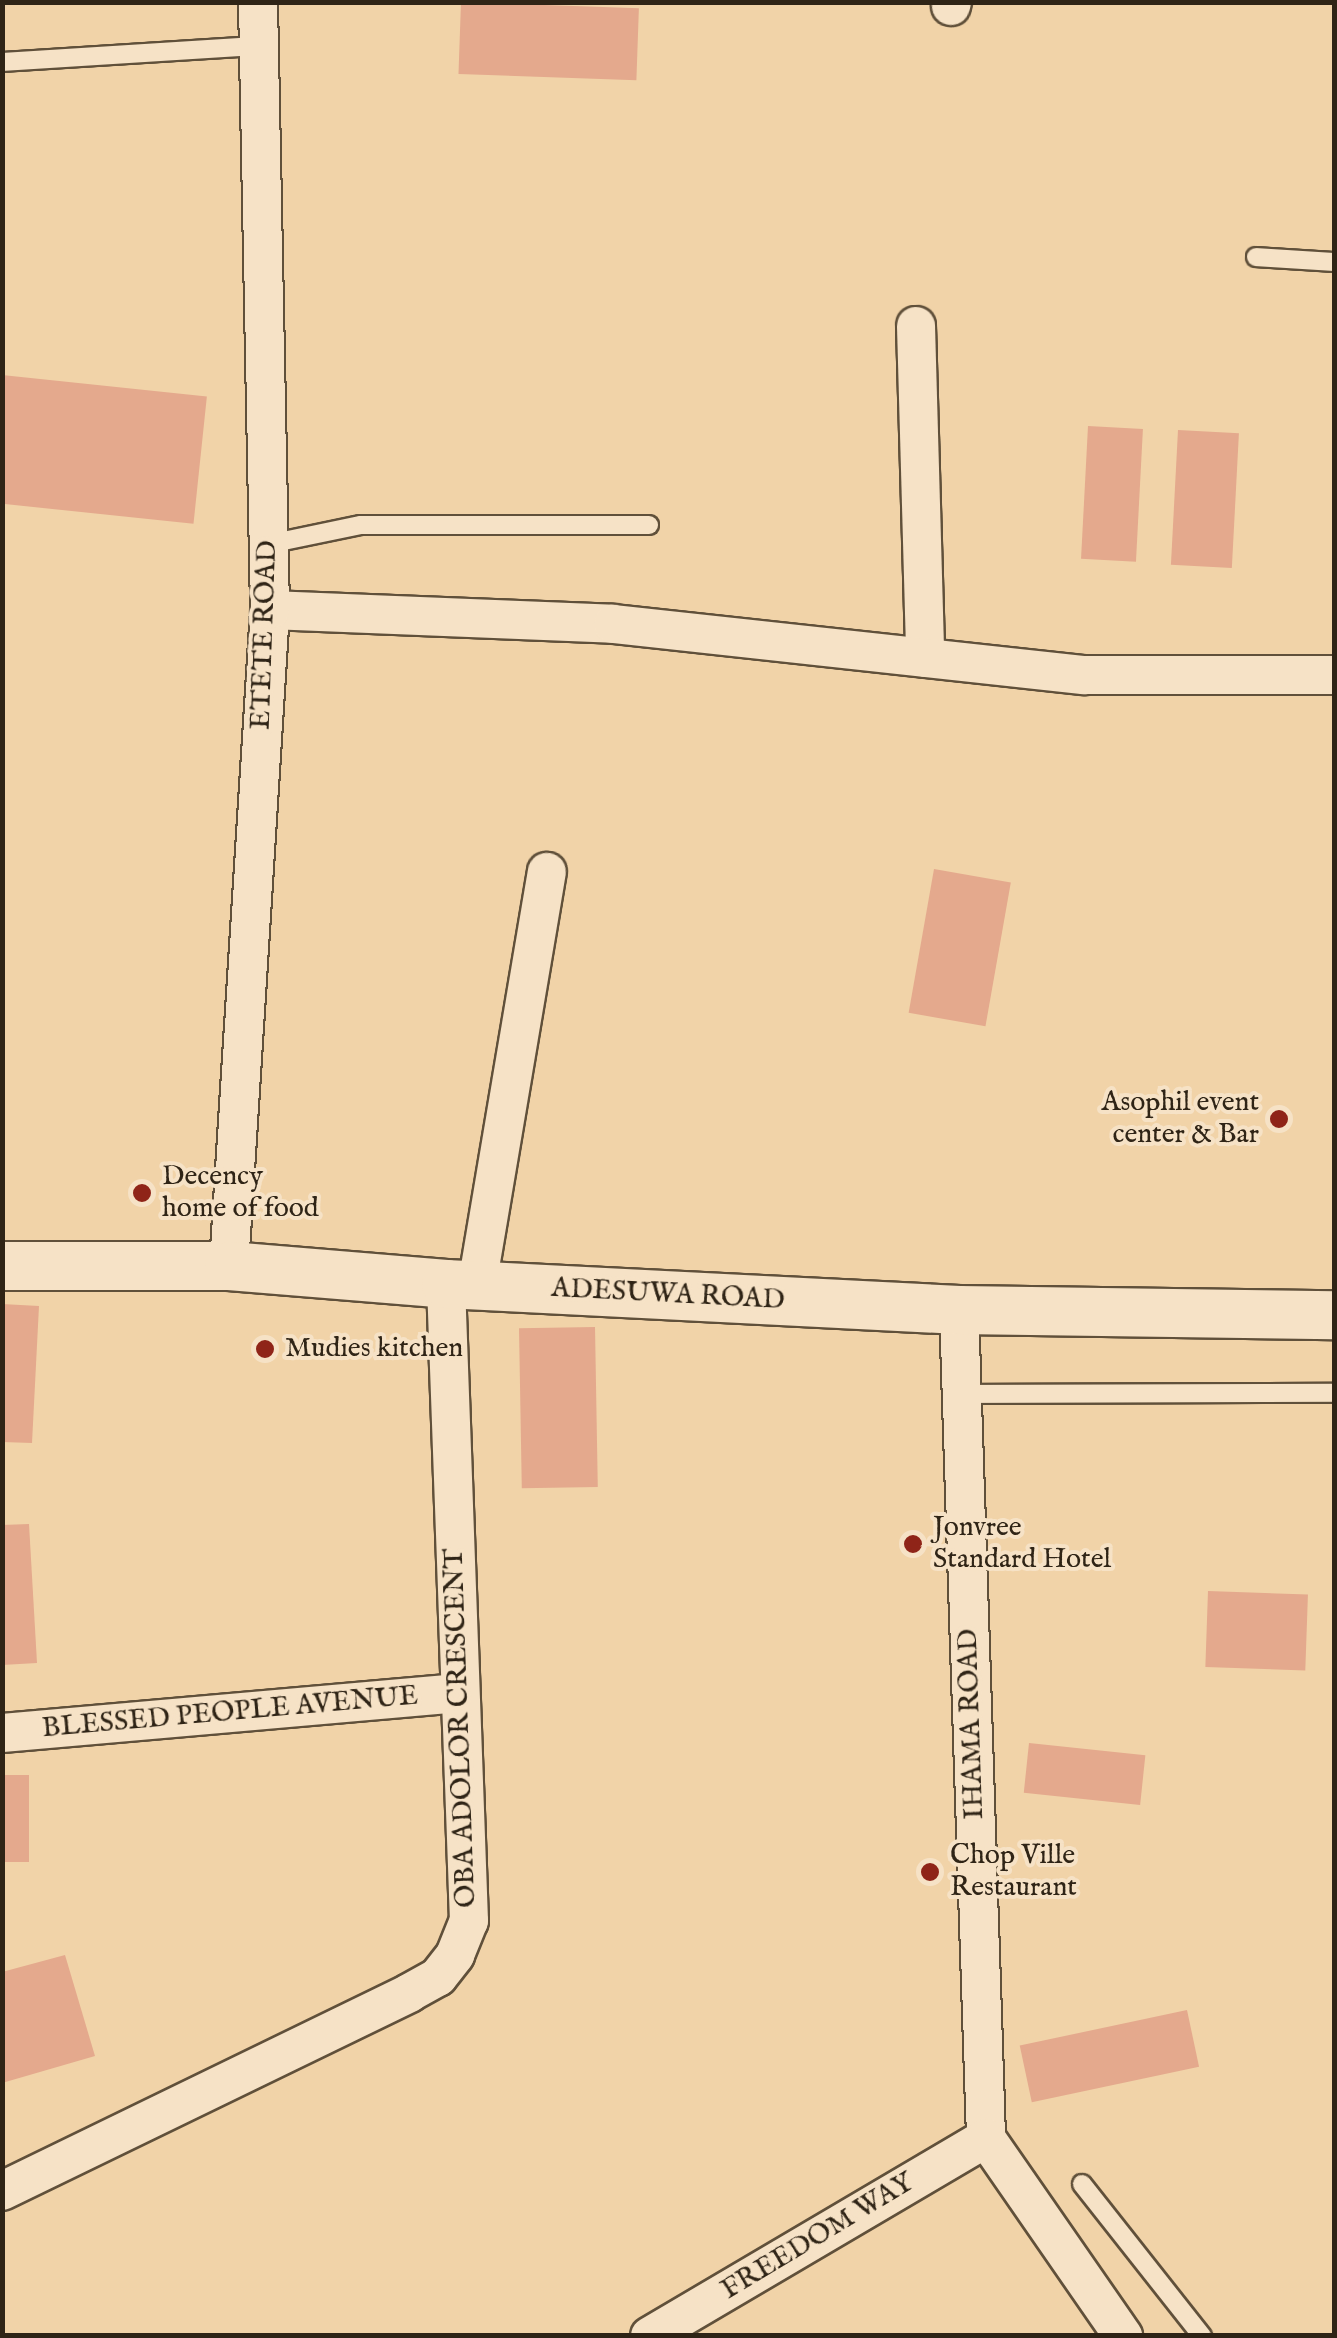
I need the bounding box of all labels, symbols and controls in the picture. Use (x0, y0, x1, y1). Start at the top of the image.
street label: ETETE ROAD (245, 540, 285, 730)
place label: Asophil event center & Bar (1101, 1086, 1259, 1152)
marker: Asophil event center & Bar (1268, 1108, 1290, 1130)
place label: Decency home of food (162, 1160, 319, 1226)
marker: Decency home of food (131, 1182, 153, 1204)
street label: ADESUWA ROAD (550, 1272, 786, 1318)
place label: Mudies kitchen (285, 1332, 463, 1366)
marker: Mudies kitchen (254, 1338, 276, 1360)
place label: Jonvree Standard Hotel (933, 1511, 1111, 1577)
marker: Jonvree Standard Hotel (902, 1533, 924, 1555)
street label: OBA ADOLOR CRESCENT (438, 1548, 484, 1908)
street label: IHAMA ROAD (952, 1628, 992, 1820)
street label: BLESSED PEOPLE AVENUE (41, 1680, 419, 1746)
place label: Chop Ville Restaurant (950, 1839, 1077, 1905)
marker: Chop Ville Restaurant (919, 1861, 941, 1883)
street label: FREEDOM WAY (716, 2166, 920, 2308)

